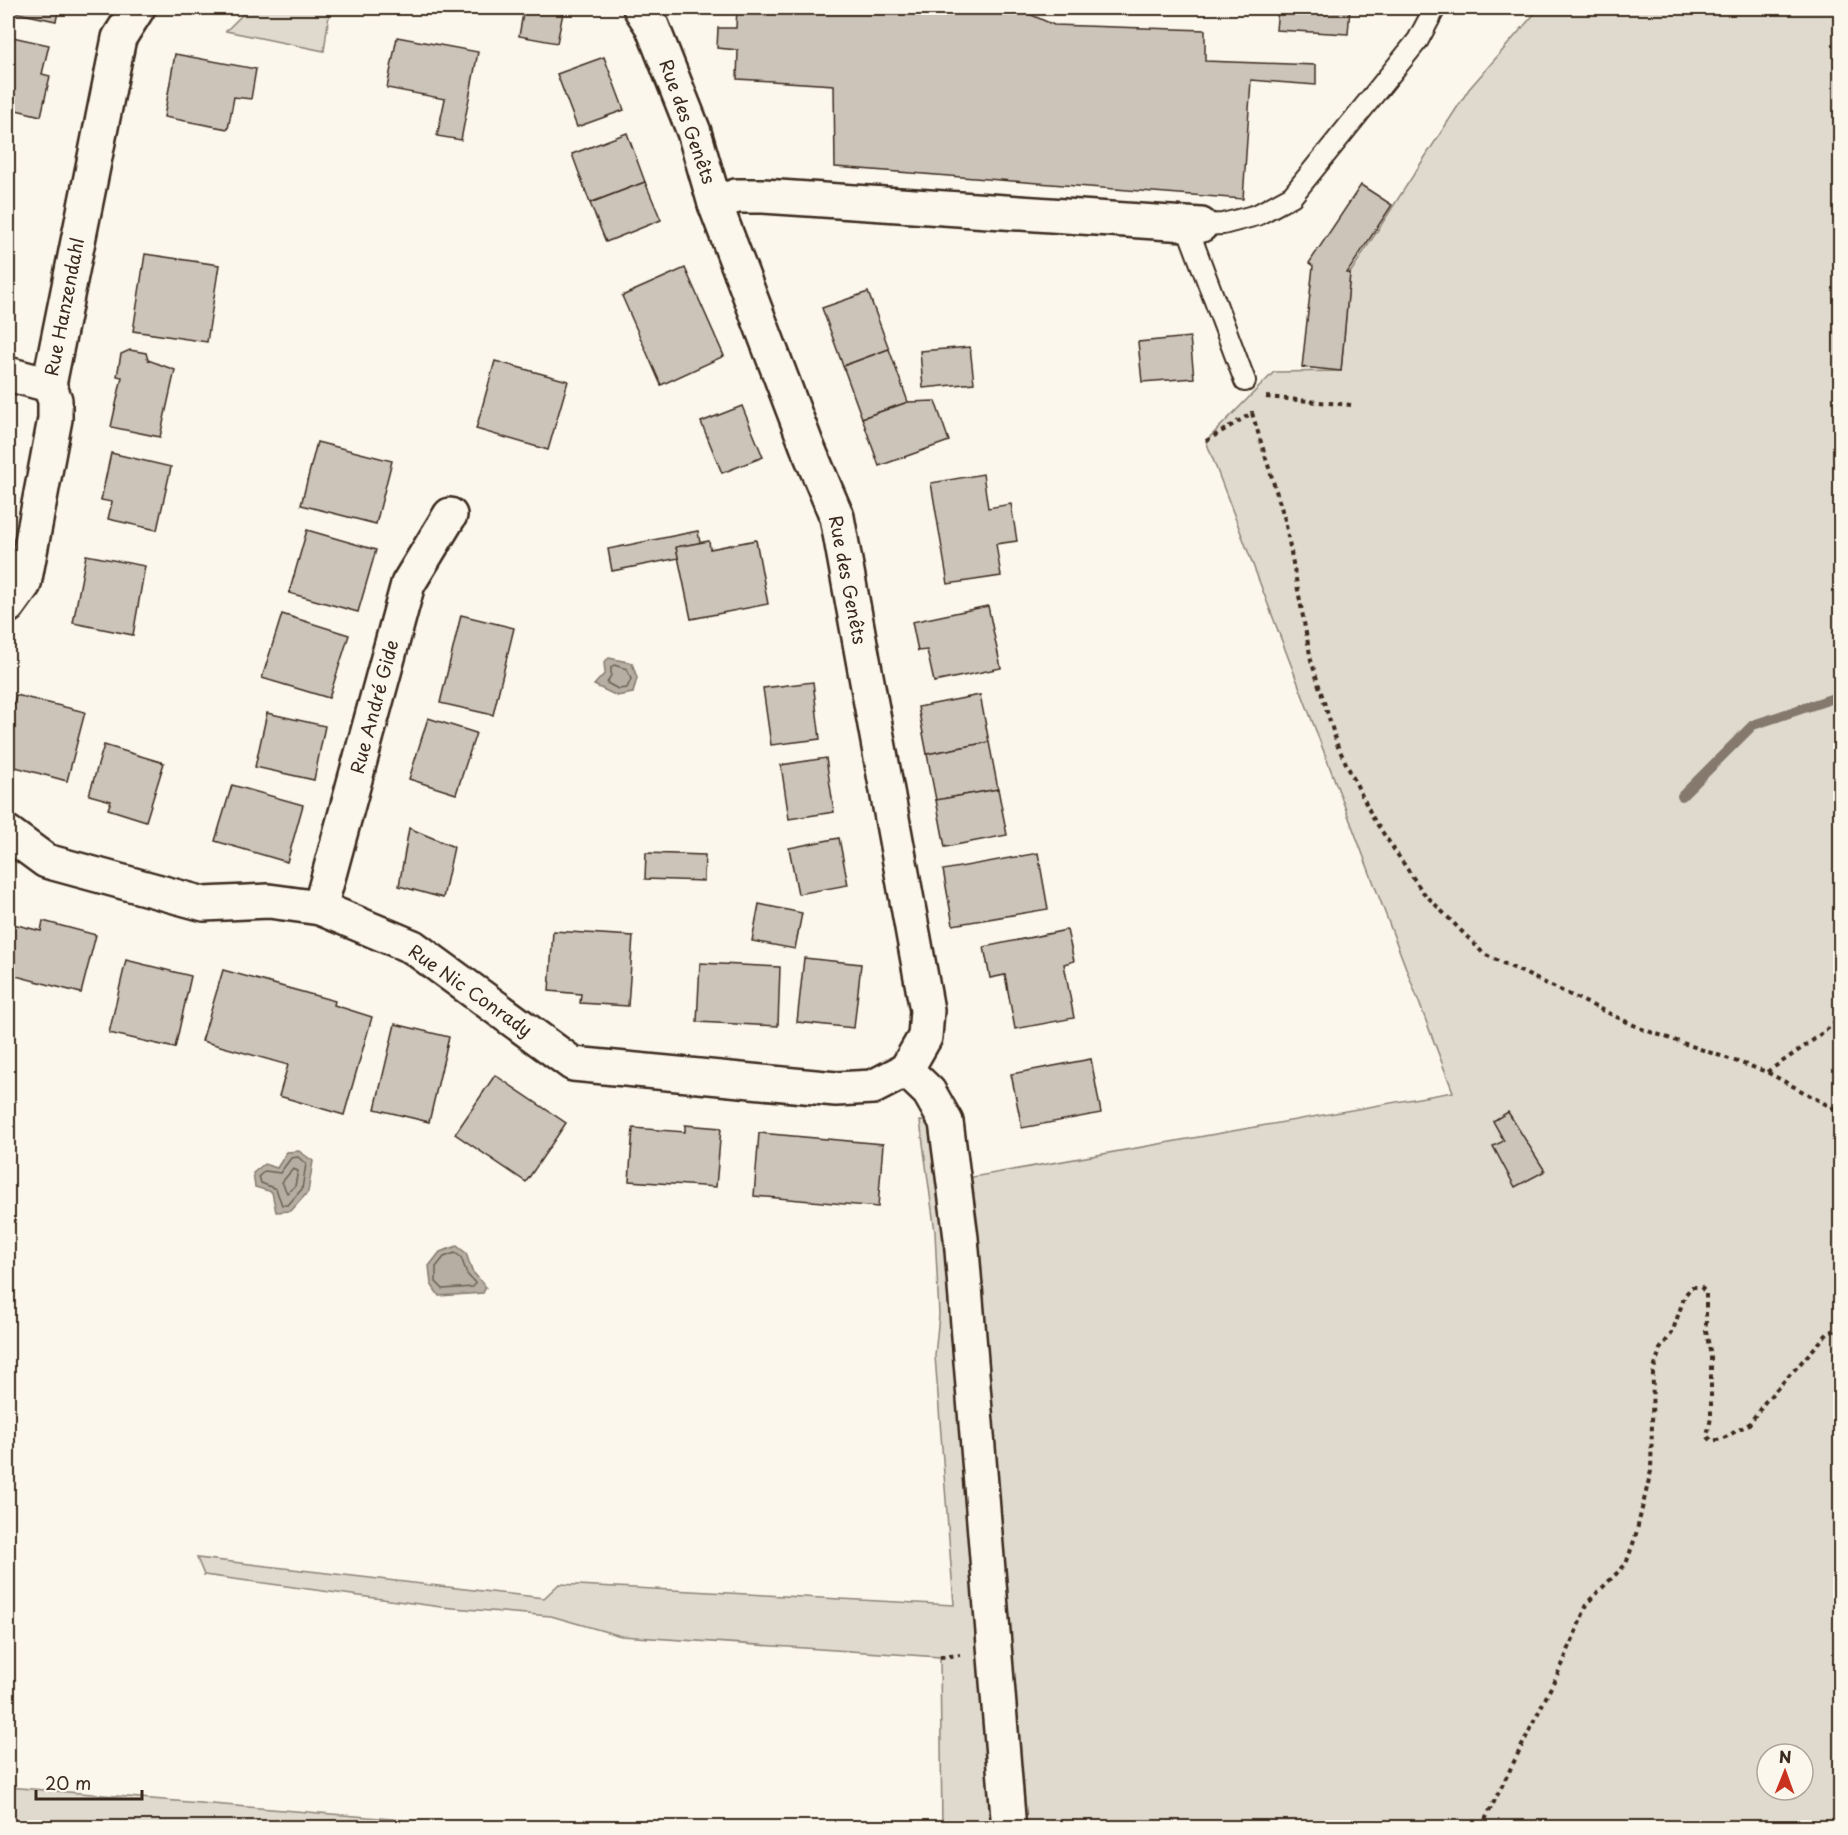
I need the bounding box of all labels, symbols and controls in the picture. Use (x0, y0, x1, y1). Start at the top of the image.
street label: Rue des Genêts (653, 55, 723, 188)
street label: Rue Hanzendahl (37, 235, 90, 378)
street label: Rue des Genêts (823, 513, 874, 647)
street label: Rue André Gide (343, 637, 404, 777)
street label: Rue Nic Conrady (403, 937, 538, 1043)
north arrow (1755, 1742, 1815, 1802)
text: N (1779, 1744, 1792, 1768)
scale bar (36, 1763, 142, 1801)
text: 20 m (45, 1769, 91, 1796)

